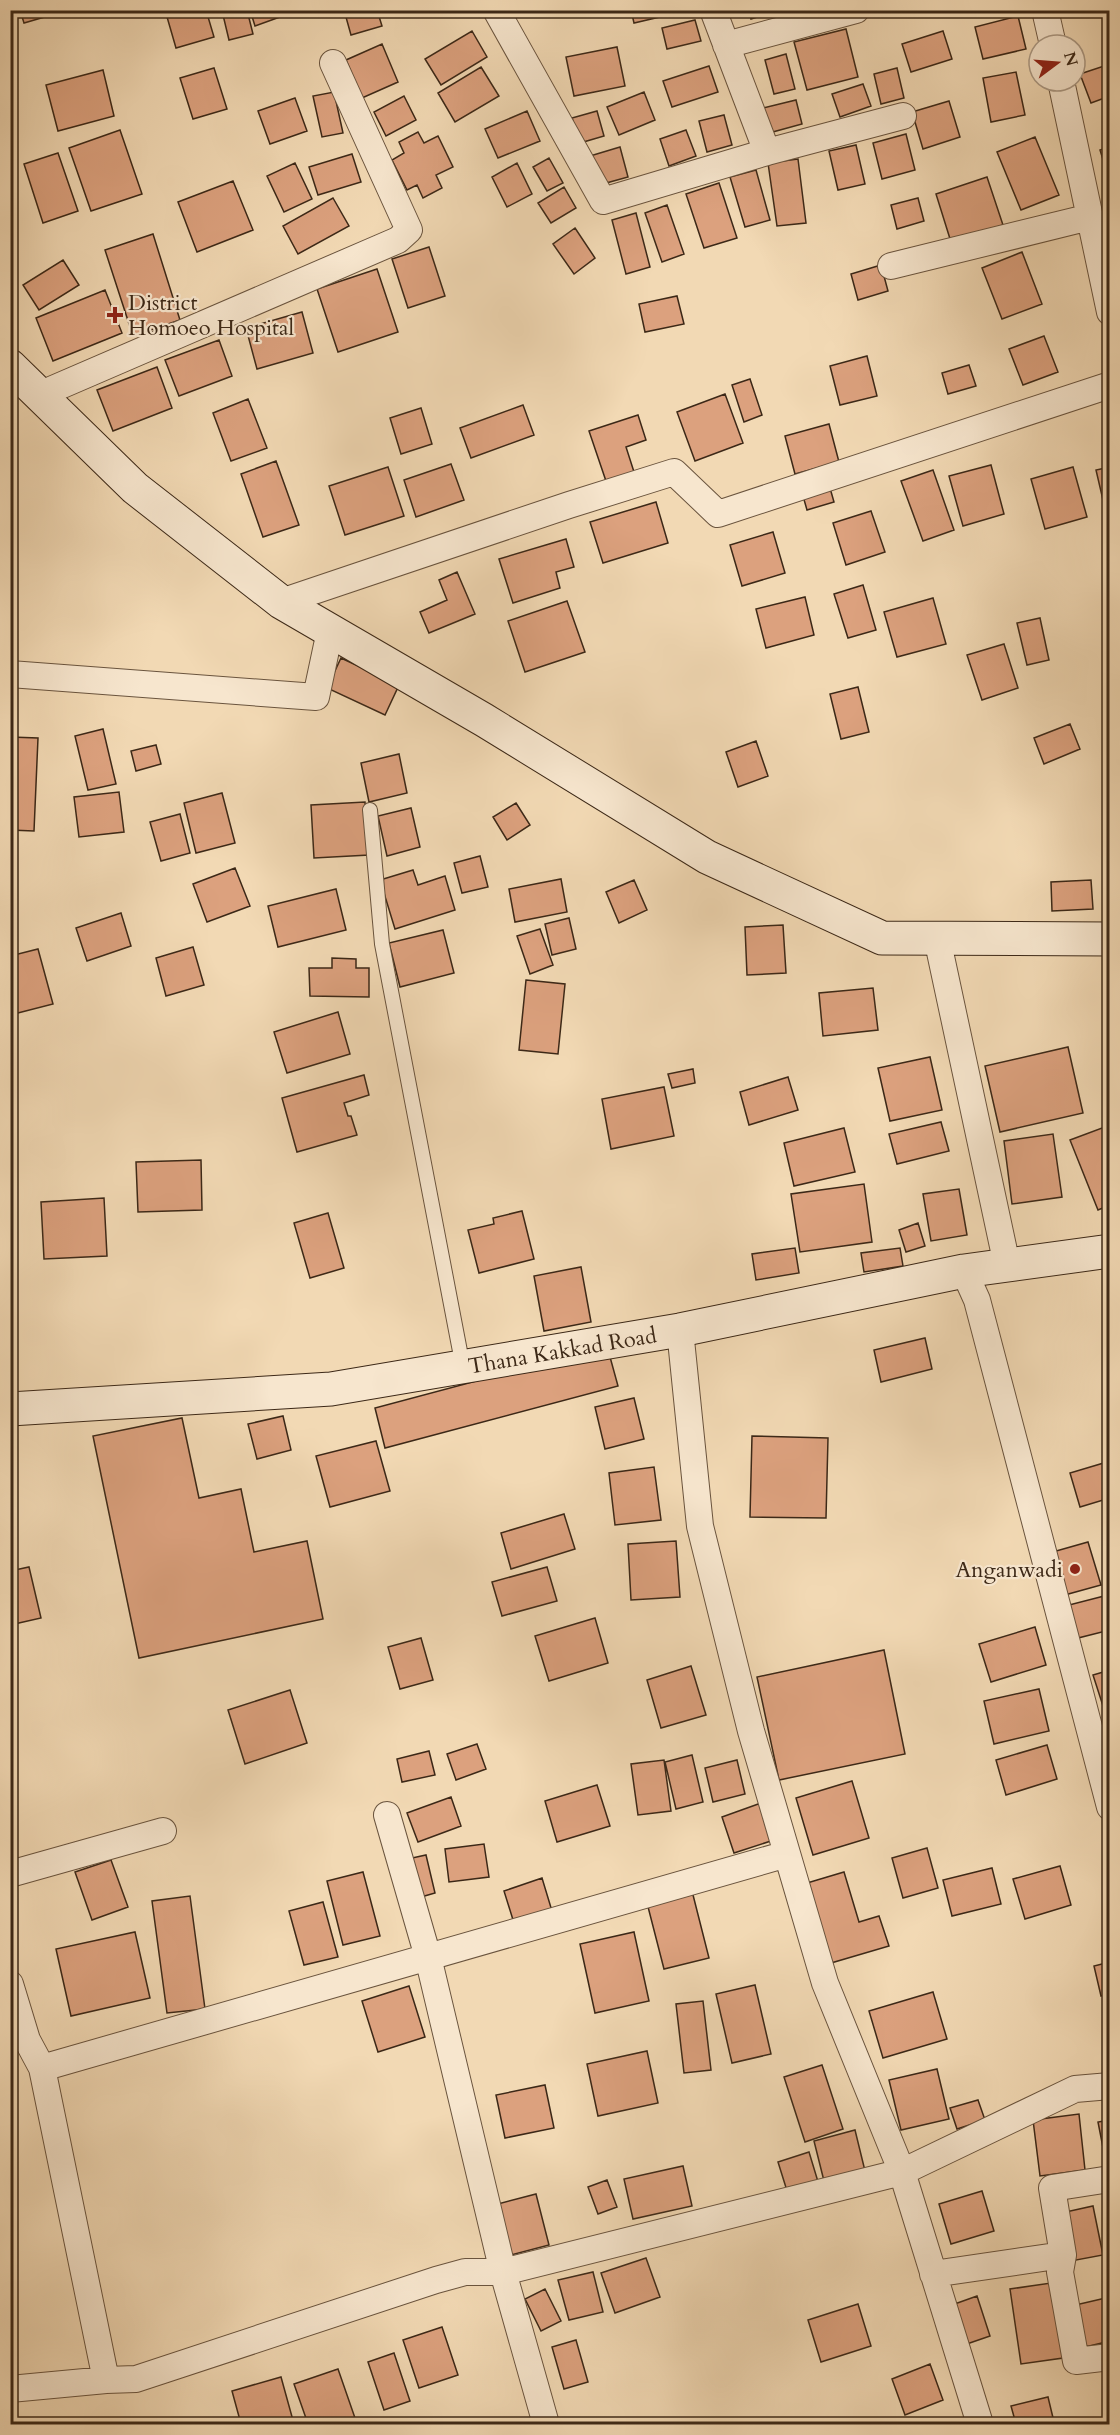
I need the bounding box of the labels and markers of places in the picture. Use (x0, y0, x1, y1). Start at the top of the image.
place label: District Homoeo Hospital (128, 288, 295, 343)
marker: District Homoeo Hospital (106, 306, 124, 324)
place label: Anganwadi (955, 1555, 1063, 1585)
marker: Anganwadi (1068, 1562, 1082, 1576)

